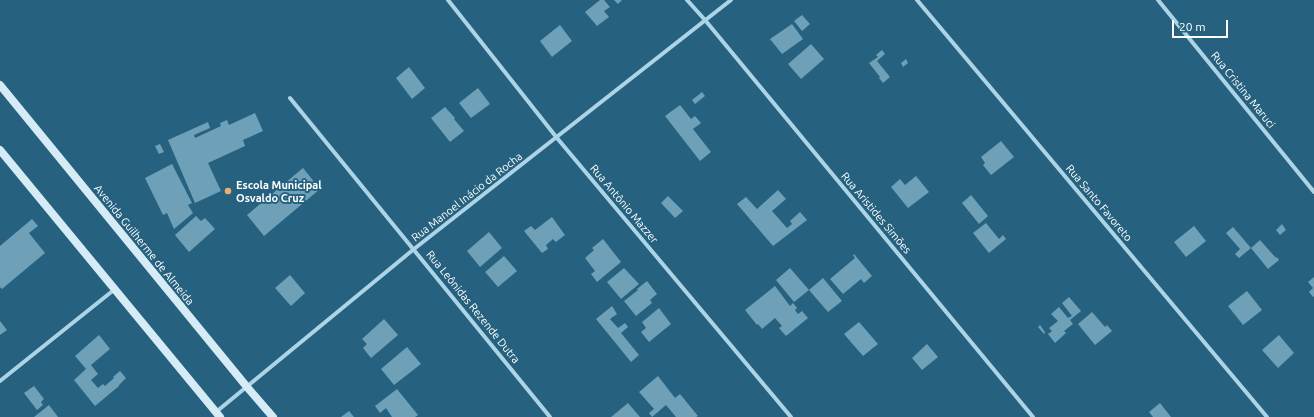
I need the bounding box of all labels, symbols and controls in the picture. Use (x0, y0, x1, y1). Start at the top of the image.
scale bar (1174, 12, 1230, 38)
text: 20 m (1179, 20, 1206, 33)
street label: Rua Cristina Maruci (1208, 49, 1278, 131)
street label: Rua Manoel Inácio da Rocha (409, 150, 525, 244)
street label: Rua Antônio Mazzer (587, 162, 661, 246)
street label: Rua Santo Favoreto (1063, 162, 1135, 244)
street label: Rua Aristides Simões (838, 170, 914, 256)
place label: Escola Municipal Osvaldo Cruz (236, 178, 322, 204)
street label: Avenida Guilherme de Almeida (91, 182, 197, 308)
marker: Escola Municipal Osvaldo Cruz (223, 186, 233, 196)
street label: Rua Leônidas Rezende Dutra (423, 248, 523, 366)

